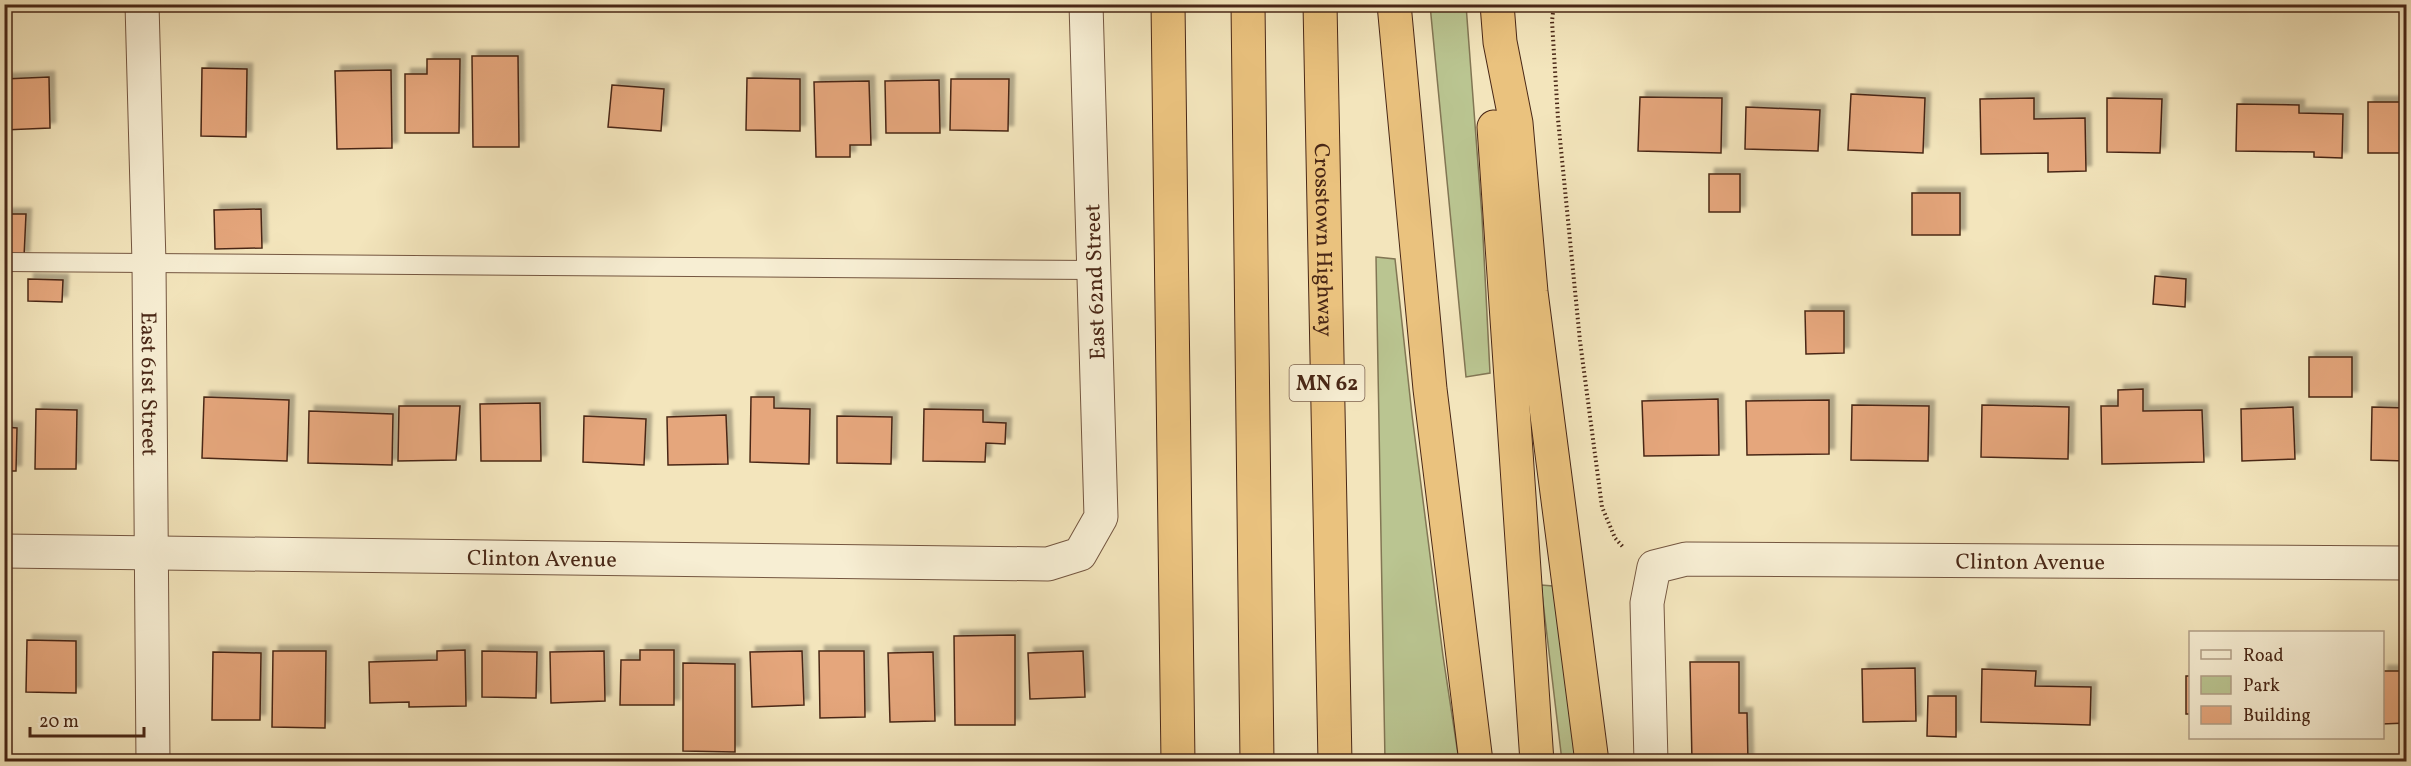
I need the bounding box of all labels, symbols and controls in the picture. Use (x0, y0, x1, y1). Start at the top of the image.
street label: Crosstown Highway (1305, 143, 1340, 337)
street label: East 62nd Street (1078, 203, 1115, 361)
street label: East 61st Street (131, 311, 164, 457)
road number: MN 62 (1290, 365, 1364, 401)
street label: Clinton Avenue (467, 544, 617, 577)
street label: Clinton Avenue (1955, 547, 2105, 579)
legend (2189, 631, 2384, 739)
text: Road (2243, 644, 2284, 669)
text: Park (2243, 674, 2280, 699)
scale bar (30, 700, 144, 738)
text: Building (2243, 704, 2311, 729)
text: 20 m (39, 710, 79, 735)

